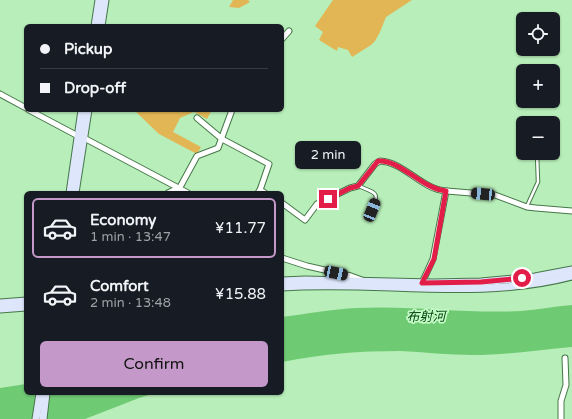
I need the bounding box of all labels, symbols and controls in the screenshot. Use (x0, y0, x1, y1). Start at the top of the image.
map controls (516, 12, 560, 160)
button: locate (516, 12, 560, 56)
text: Pickup (64, 40, 112, 58)
button: + (516, 64, 560, 108)
text: Drop-off (64, 79, 126, 97)
button: − (516, 116, 560, 160)
callout: 2 min (295, 141, 361, 169)
text: 2 min (311, 147, 345, 163)
car (471, 187, 495, 201)
route end (319, 190, 337, 208)
car (362, 197, 382, 223)
icon: car (42, 210, 78, 246)
text: Economy (90, 211, 156, 229)
text: ¥11.77 (215, 219, 266, 237)
text: 1 min · 13:47 (90, 229, 171, 245)
car (323, 265, 349, 281)
route start (513, 269, 531, 287)
icon: car (42, 276, 78, 312)
text: Comfort (90, 277, 149, 295)
text: ¥15.88 (215, 285, 266, 303)
text: 2 min · 13:48 (90, 295, 171, 311)
water label: 布射河 (406, 309, 449, 325)
button: Confirm (40, 341, 268, 387)

